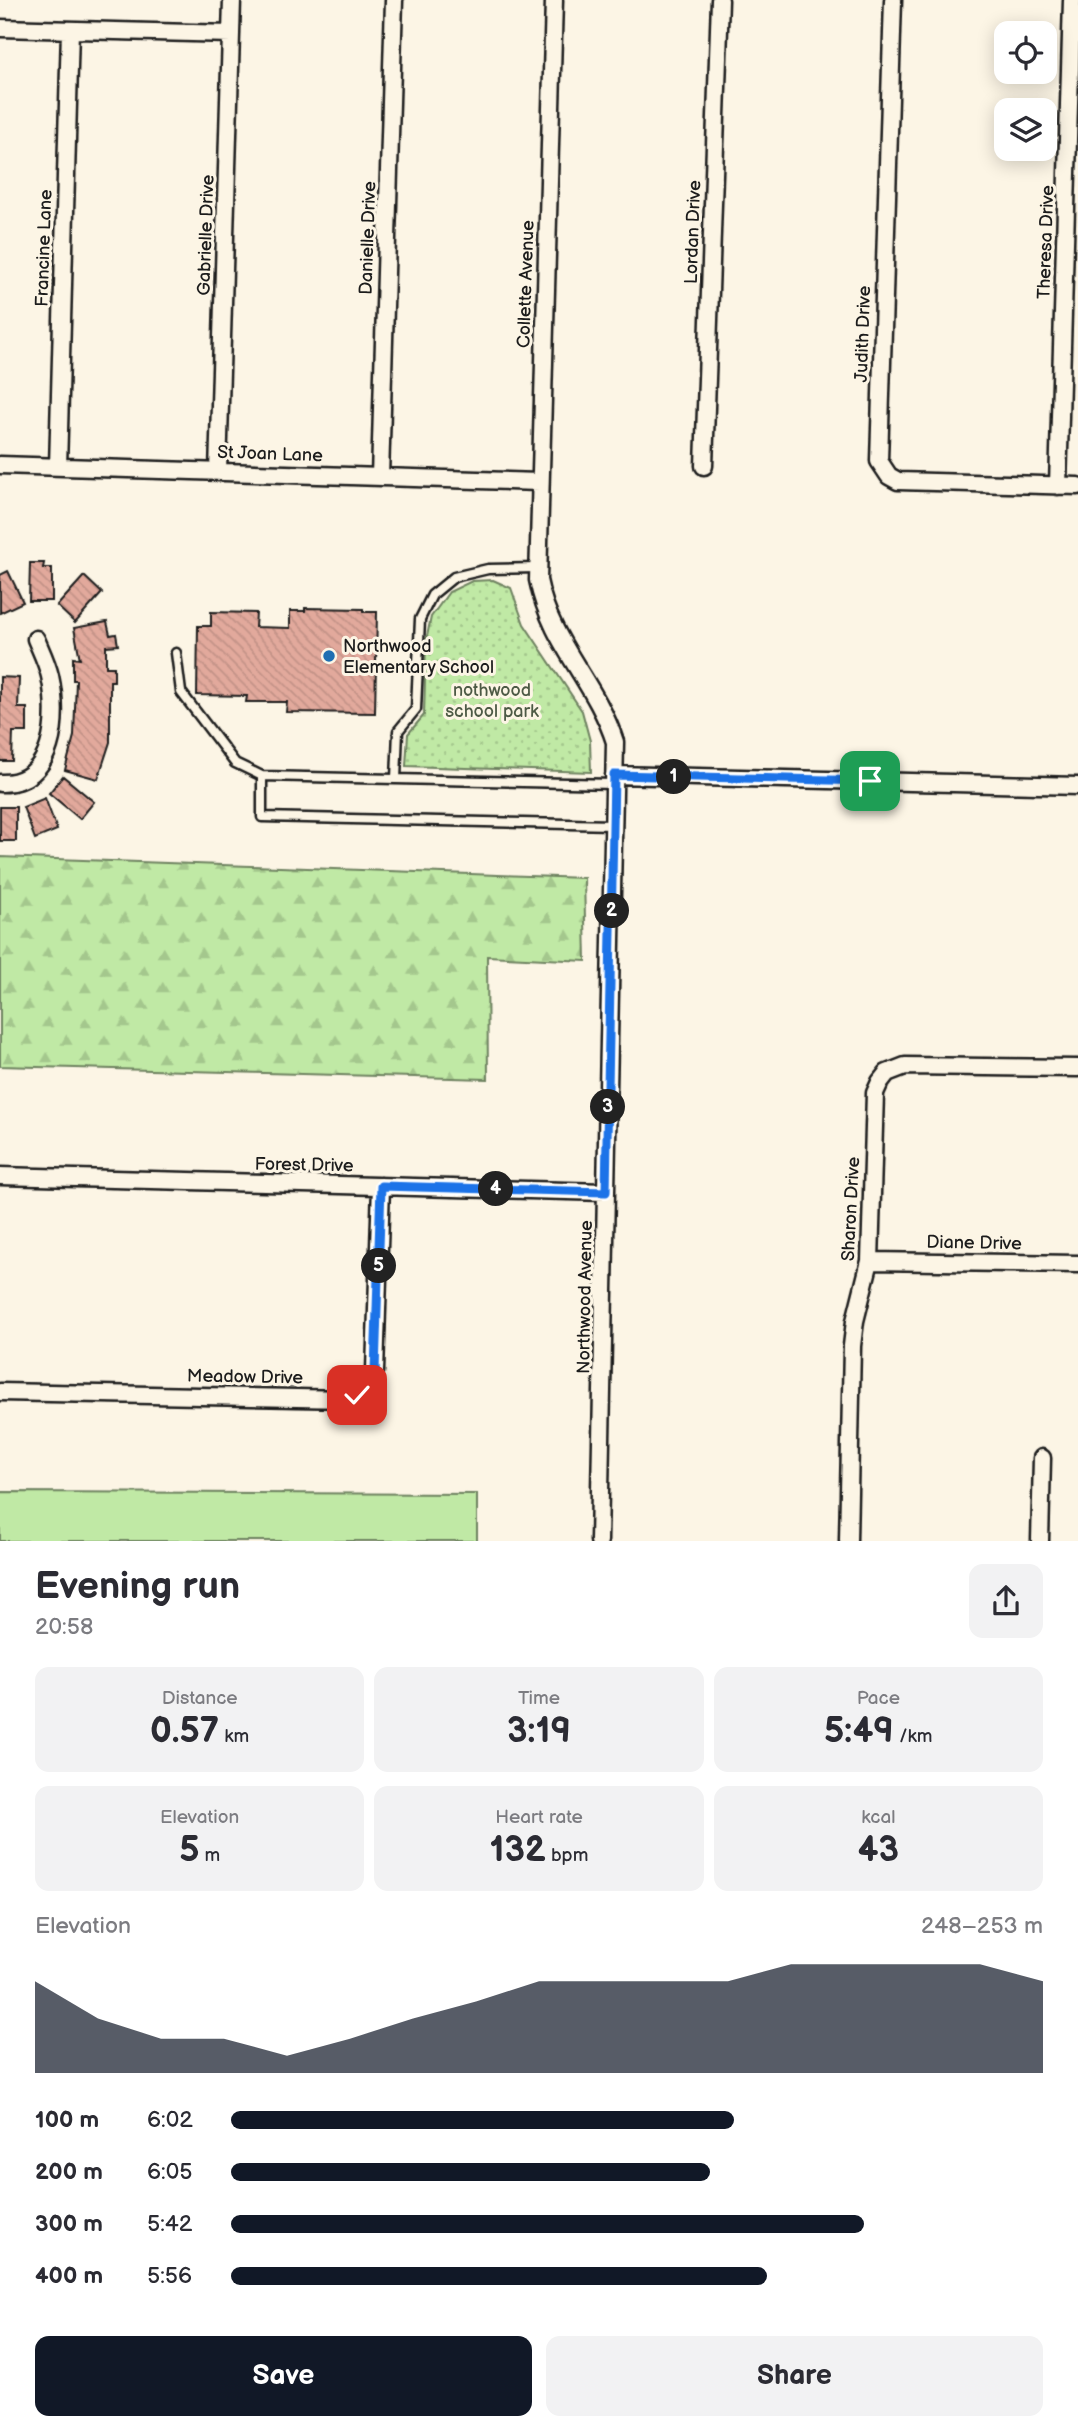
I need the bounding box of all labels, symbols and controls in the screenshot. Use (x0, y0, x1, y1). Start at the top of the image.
map controls (994, 21, 1057, 161)
button: locate (994, 21, 1057, 84)
button: layers (994, 98, 1057, 161)
street label: Gabrielle Drive (193, 174, 219, 296)
street label: Lordan Drive (681, 179, 705, 284)
street label: Danielle Drive (356, 180, 380, 295)
street label: Theresa Drive (1034, 184, 1058, 299)
street label: Francine Lane (31, 189, 57, 307)
street label: Collette Avenue (513, 219, 539, 348)
street label: Judith Drive (851, 285, 875, 383)
street label: St Joan Lane (217, 442, 323, 466)
place label: Northwood Elementary School (343, 636, 494, 678)
marker: Northwood Elementary School (321, 648, 337, 664)
park label: nothwood school park (445, 680, 539, 722)
pin (840, 751, 900, 811)
pin: 1 (656, 760, 692, 794)
icon: arrive (851, 762, 889, 800)
text: 1 (670, 765, 678, 788)
pin: 2 (594, 894, 630, 928)
text: 2 (606, 899, 617, 922)
pin: 3 (590, 1090, 626, 1124)
text: 3 (602, 1095, 613, 1118)
street label: Forest Drive (254, 1154, 354, 1176)
street label: Sharon Drive (838, 1156, 864, 1262)
pin: 4 (478, 1172, 514, 1206)
text: 4 (490, 1177, 501, 1200)
street label: Northwood Avenue (573, 1220, 597, 1374)
street label: Diane Drive (926, 1232, 1022, 1254)
pin: 5 (362, 1248, 396, 1284)
text: 5 (373, 1254, 384, 1277)
street label: Meadow Drive (187, 1365, 304, 1389)
pin (327, 1365, 387, 1425)
icon: check (338, 1376, 376, 1414)
text: Evening run (35, 1564, 240, 1609)
button: share (969, 1564, 1043, 1638)
text: 20:58 (35, 1613, 93, 1641)
text: Distance (162, 1687, 238, 1710)
text: Time (518, 1687, 560, 1710)
text: Pace (857, 1687, 900, 1710)
text: 0.57 (150, 1710, 219, 1753)
text: 3:19 (507, 1710, 571, 1753)
text: 5:49 (824, 1710, 894, 1753)
text: km (219, 1725, 249, 1748)
text: /km (894, 1725, 933, 1748)
text: Elevation (160, 1806, 239, 1829)
text: Heart rate (495, 1806, 583, 1829)
text: kcal (861, 1806, 895, 1829)
text: 5 (179, 1829, 199, 1872)
text: 132 (490, 1829, 546, 1872)
text: 43 (858, 1829, 899, 1872)
text: m (199, 1844, 220, 1867)
text: bpm (546, 1844, 588, 1867)
text: Elevation (35, 1912, 131, 1940)
text: 248–253 m (921, 1912, 1043, 1940)
text: 100 m (35, 2106, 99, 2134)
text: 6:02 (147, 2106, 193, 2134)
text: 200 m (35, 2158, 103, 2186)
text: 6:05 (147, 2158, 192, 2186)
text: 300 m (35, 2210, 103, 2238)
text: 5:42 (147, 2210, 192, 2238)
text: 400 m (35, 2262, 103, 2290)
text: 5:56 (147, 2262, 192, 2290)
button: Save (35, 2336, 532, 2416)
button: Share (546, 2336, 1043, 2416)

